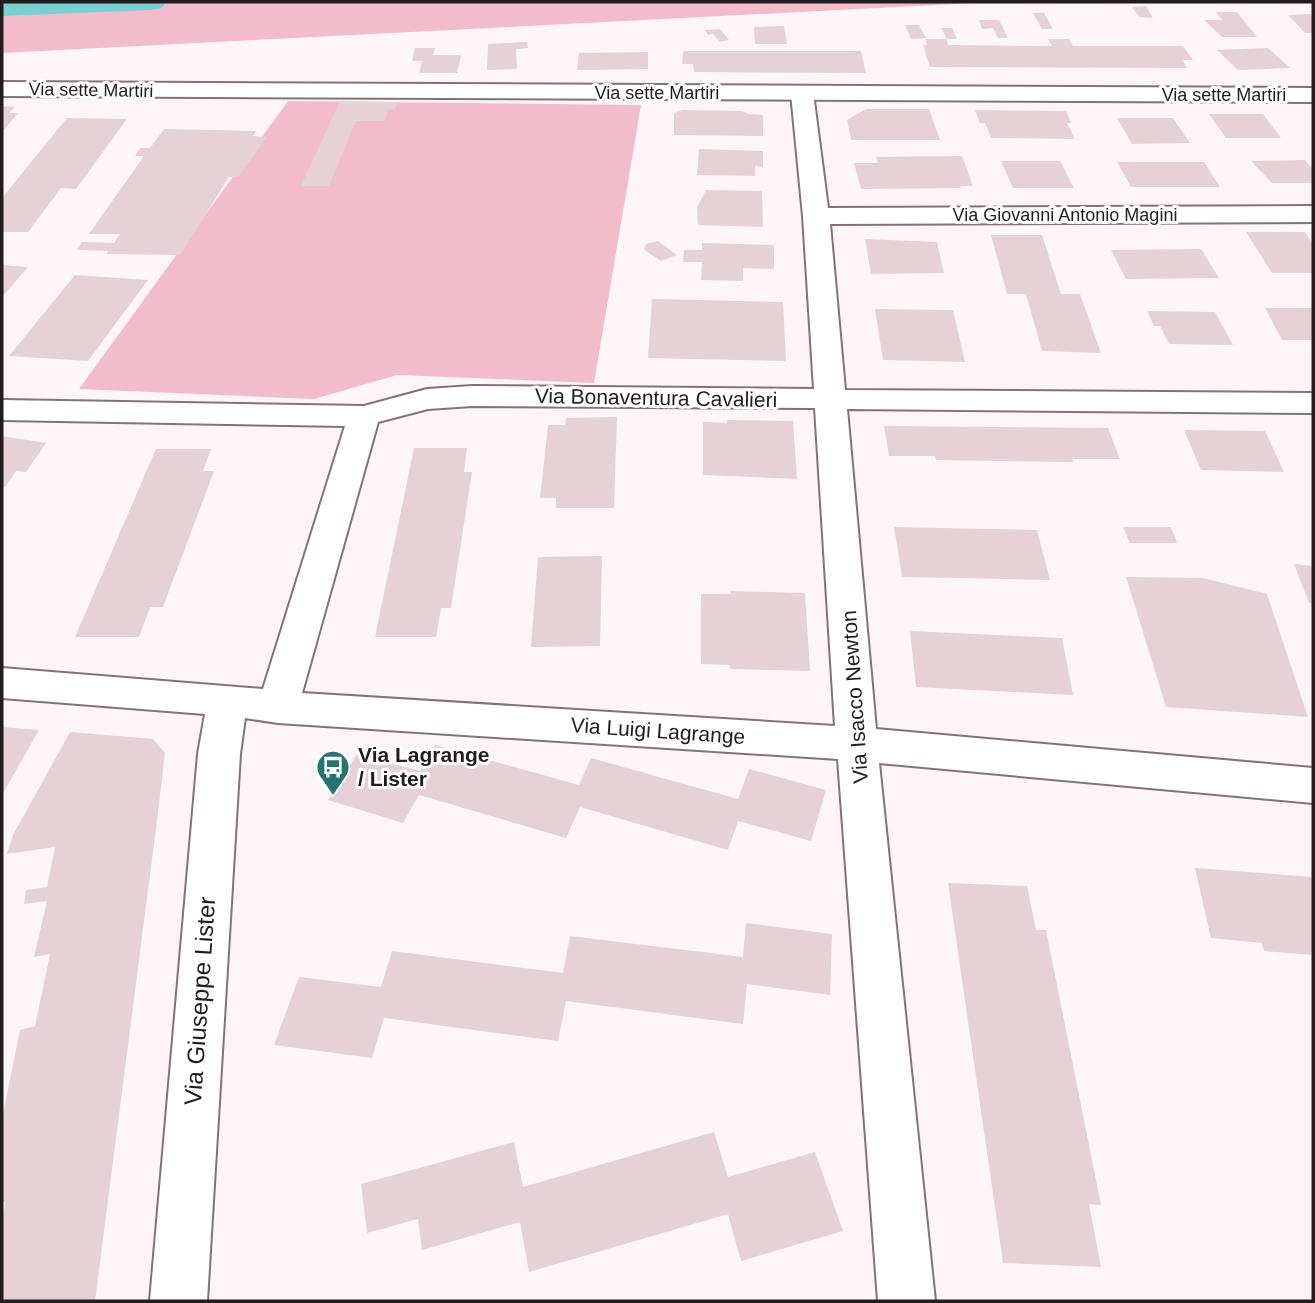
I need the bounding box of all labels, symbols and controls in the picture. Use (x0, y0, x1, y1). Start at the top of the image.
street label: Via sette Martiri (28, 79, 154, 101)
street label: Via sette Martiri (595, 83, 719, 103)
street label: Via sette Martiri (1162, 85, 1286, 105)
street label: Via Giovanni Antonio Magini (953, 205, 1177, 225)
street label: Via Bonaventura Cavalieri (535, 384, 777, 411)
street label: Via Isacco Newton (837, 610, 872, 784)
street label: Via Luigi Lagrange (570, 713, 746, 748)
place label: Via Lagrange / Lister (358, 743, 490, 790)
bus stop icon: Via Lagrange / Lister (314, 748, 352, 797)
street label: Via Giuseppe Lister (179, 896, 220, 1106)

